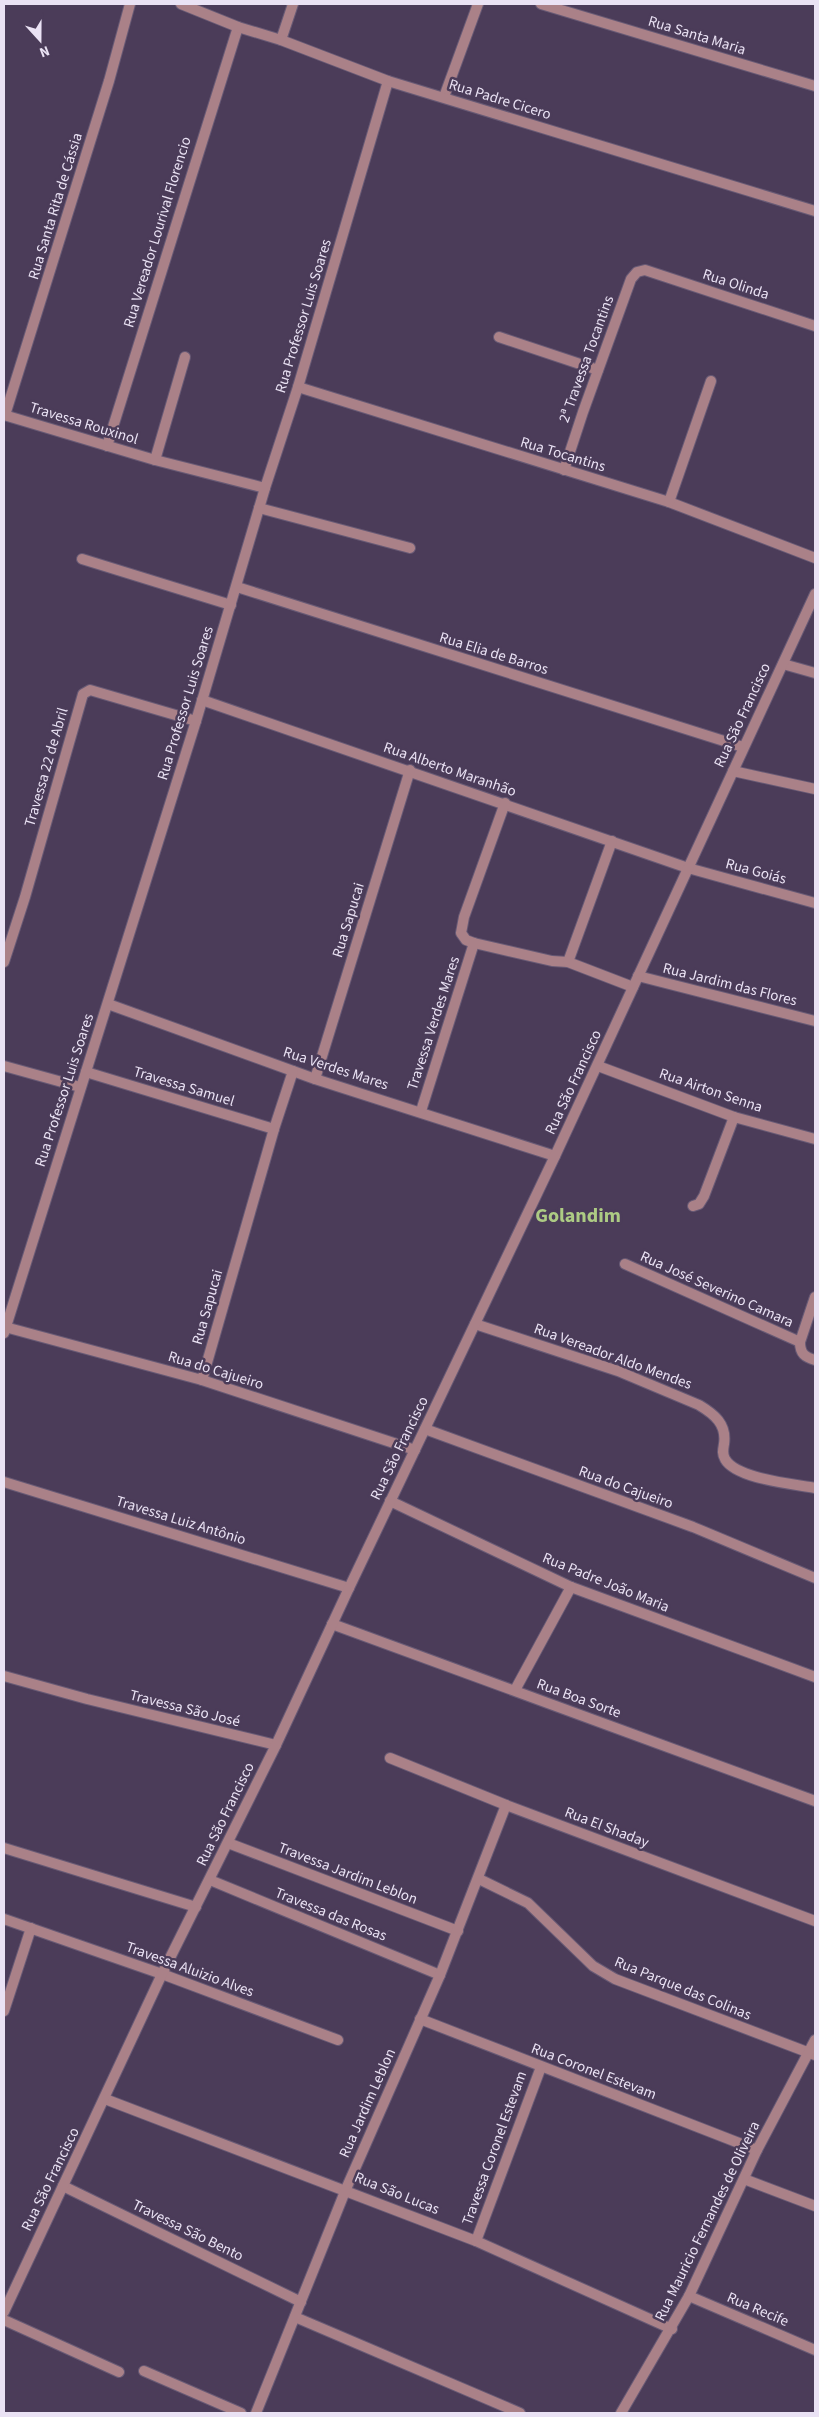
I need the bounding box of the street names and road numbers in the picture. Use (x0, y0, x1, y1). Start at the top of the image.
street label: Rua Santa Maria (645, 11, 748, 60)
street label: Rua Padre Cicero (446, 74, 554, 125)
street label: Rua Santa Rita de Cássia (23, 130, 88, 282)
street label: Rua Vereador Lourival Florencio (118, 134, 197, 330)
street label: Rua Professor Luis Soares (270, 237, 337, 396)
street label: Rua Olinda (700, 264, 772, 305)
street label: 2ª Travessa Tocantins (554, 293, 619, 426)
street label: Travessa Rouxinol (27, 397, 141, 450)
street label: Rua Tocantins (518, 432, 608, 477)
street label: Rua Professor Luis Soares (152, 624, 219, 783)
street label: Rua Elia de Barros (437, 627, 551, 680)
street label: Rua São Francisco (709, 659, 776, 771)
street label: Travessa 22 de Abril (19, 705, 74, 829)
street label: Rua Alberto Maranhão (381, 737, 519, 802)
street label: Rua Goiás (723, 853, 789, 890)
street label: Rua Sapucai (327, 880, 370, 960)
street label: Travessa Verdes Mares (402, 954, 465, 1093)
street label: Rua Jardim das Flores (660, 958, 799, 1011)
street label: Rua Professor Luis Soares (30, 1011, 99, 1169)
street label: Rua São Francisco (540, 1026, 607, 1138)
street label: Rua Verdes Mares (281, 1042, 391, 1095)
street label: Travessa Samuel (131, 1061, 237, 1112)
street label: Rua Airton Senna (656, 1063, 765, 1118)
street label: Rua José Severino Camara (637, 1246, 797, 1333)
street label: Rua Sapucai (187, 1267, 228, 1347)
street label: Rua Vereador Aldo Mendes (531, 1318, 695, 1395)
street label: Rua do Cajueiro (165, 1346, 266, 1395)
street label: Rua São Francisco (365, 1393, 434, 1504)
street label: Rua do Cajueiro (576, 1461, 676, 1514)
street label: Travessa Luiz Antônio (113, 1491, 248, 1550)
street label: Rua Padre João Maria (539, 1547, 672, 1618)
street label: Rua Boa Sorte (534, 1674, 624, 1723)
street label: Travessa São José (128, 1685, 242, 1732)
street label: Rua São Francisco (191, 1759, 260, 1870)
street label: Rua El Shaday (562, 1802, 652, 1853)
street label: Travessa Jardim Leblon (275, 1837, 420, 1910)
street label: Travessa das Rosas (272, 1882, 390, 1946)
street label: Travessa Aluizio Alves (123, 1937, 257, 2002)
street label: Rua Parque das Colinas (611, 1951, 754, 2026)
street label: Rua Coronel Estevam (528, 2038, 659, 2105)
street label: Rua Jardim Leblon (334, 2045, 401, 2161)
street label: Travessa Coronel Estevam (457, 2068, 532, 2228)
street label: Rua Mauricio Fernandes de Oliveira (650, 2118, 765, 2325)
street label: Rua São Francisco (16, 2124, 85, 2235)
street label: Rua São Lucas (351, 2167, 442, 2220)
street label: Travessa São Bento (129, 2194, 247, 2267)
street label: Rua Recife (724, 2287, 792, 2332)

